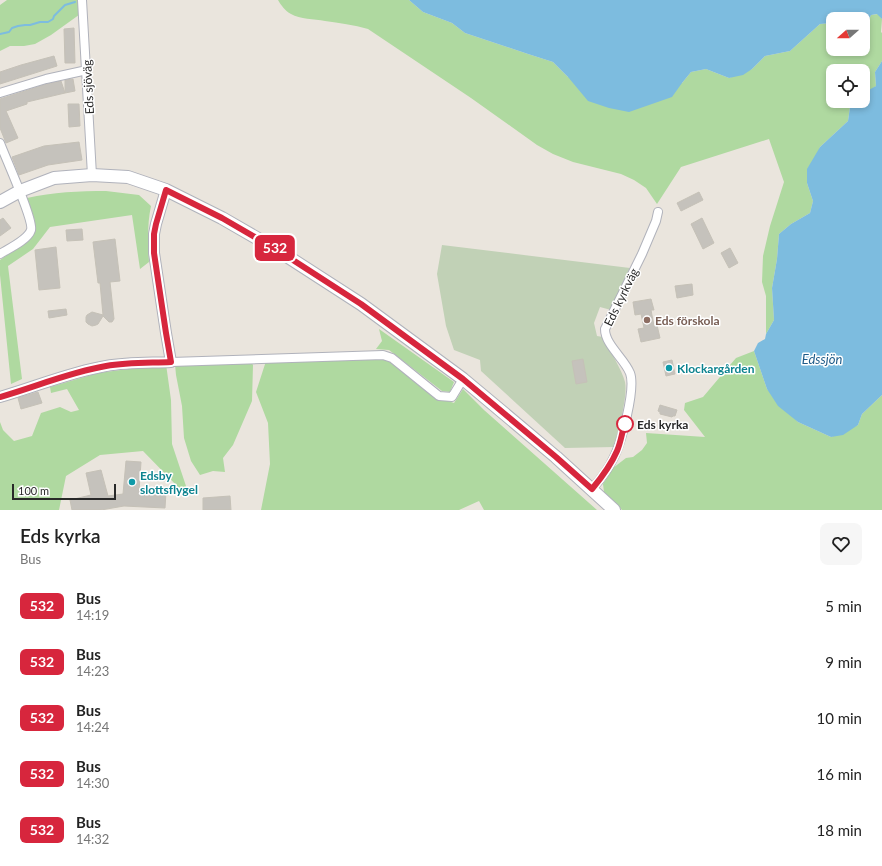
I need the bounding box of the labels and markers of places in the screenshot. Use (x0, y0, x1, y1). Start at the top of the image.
place label: Eds förskola (655, 313, 720, 328)
marker: Eds förskola (642, 315, 652, 325)
place label: Klockargården (677, 361, 755, 376)
marker: Klockargården (664, 363, 674, 373)
marker: Eds kyrka (616, 415, 634, 433)
place label: Eds kyrka (637, 417, 688, 432)
place label: Edsby slottsflygel (140, 468, 198, 497)
marker: Edsby slottsflygel (127, 477, 137, 487)

